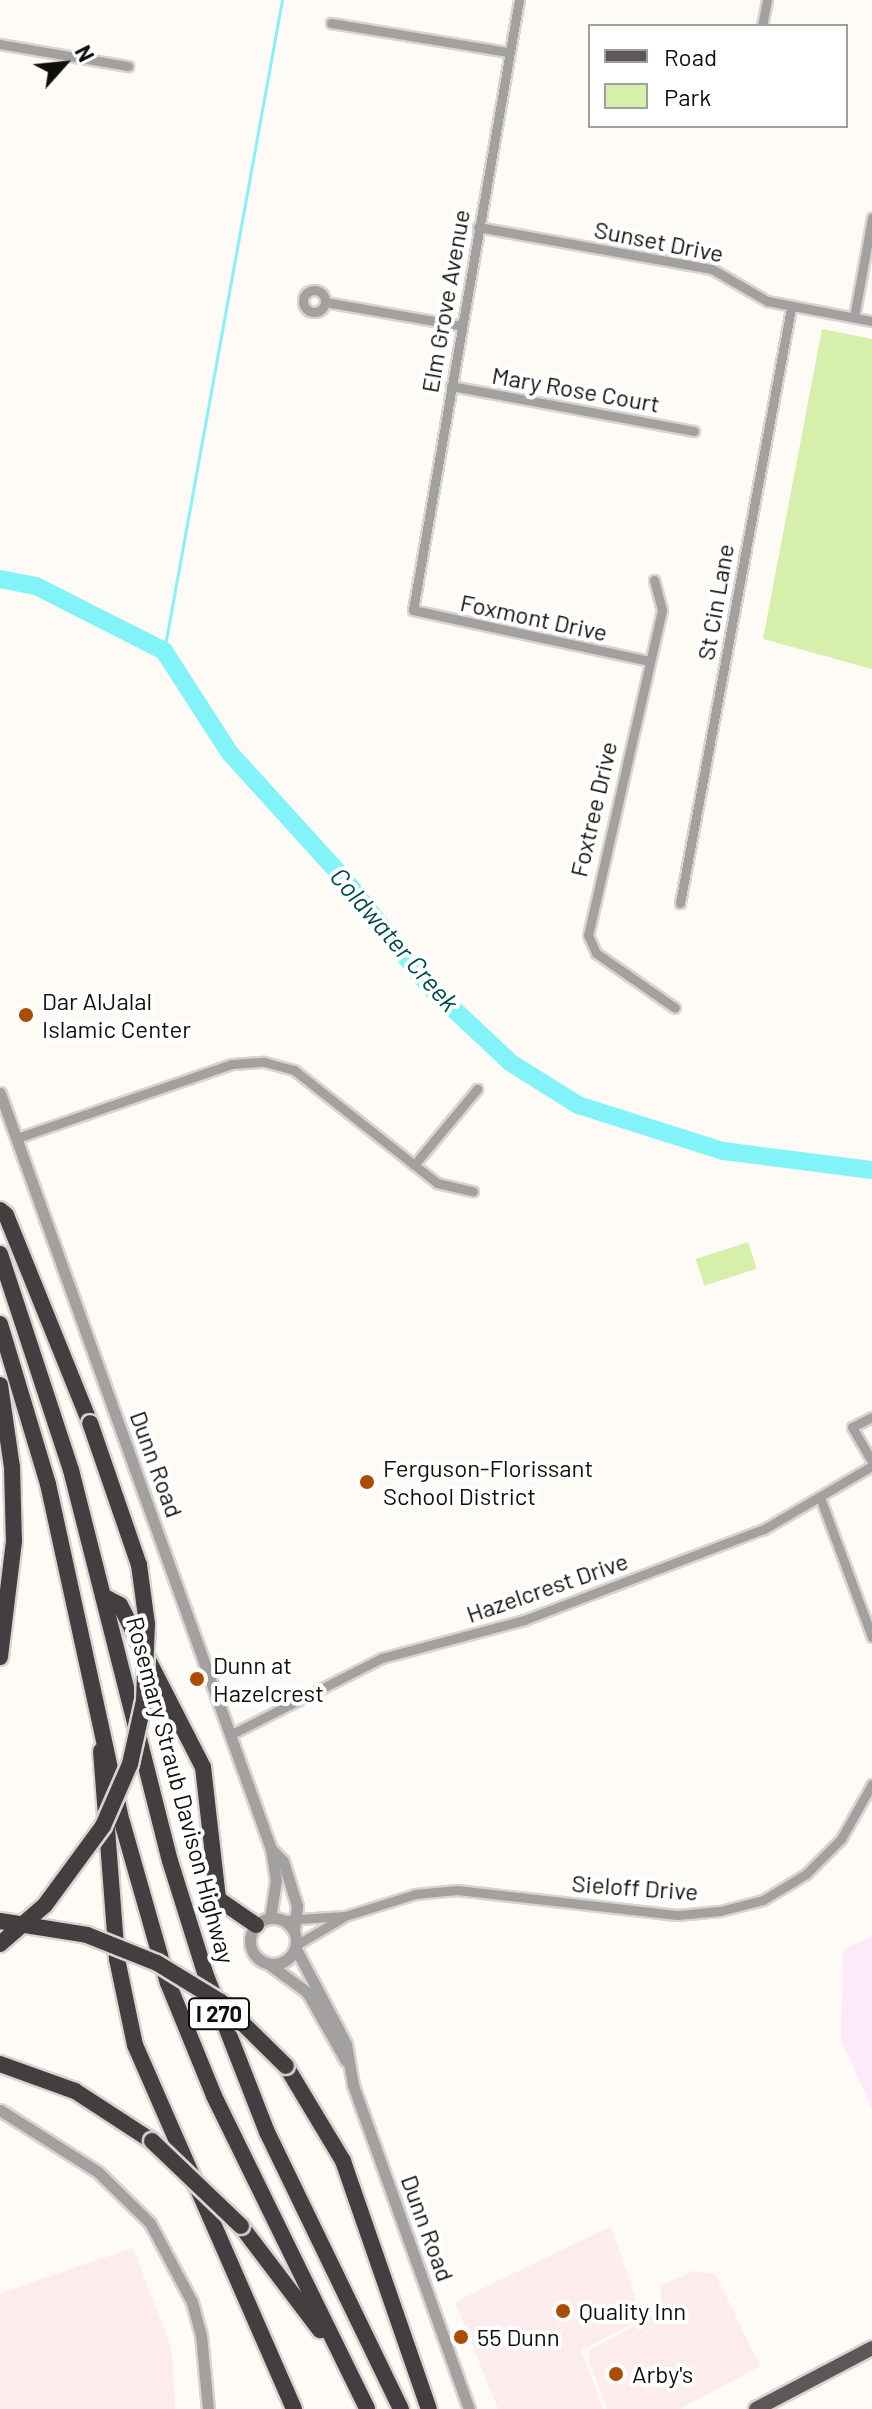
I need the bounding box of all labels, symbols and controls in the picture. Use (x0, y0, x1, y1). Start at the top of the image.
north arrow (24, 24, 104, 104)
legend (588, 24, 848, 128)
text: N (70, 41, 100, 66)
text: Road (664, 42, 717, 71)
text: Park (664, 82, 711, 111)
street label: Elm Grove Avenue (415, 207, 475, 395)
street label: Sunset Drive (592, 214, 726, 268)
street label: Mary Rose Court (490, 360, 662, 418)
street label: St Cin Lane (691, 542, 739, 662)
street label: Foxmont Drive (458, 587, 610, 647)
street label: Foxtree Drive (563, 738, 623, 880)
water label: Coldwater Creek (324, 861, 466, 1017)
place label: Dar AlJalal Islamic Center (42, 987, 191, 1043)
marker: Dar AlJalal Islamic Center (17, 1006, 35, 1024)
street label: Dunn Road (124, 1407, 190, 1521)
place label: Ferguson-Florissant School District (383, 1454, 593, 1510)
marker: Ferguson-Florissant School District (358, 1473, 376, 1491)
street label: Hazelcrest Drive (462, 1546, 632, 1628)
street label: Rosemary Straub Davison Highway (121, 1613, 241, 1967)
place label: Dunn at Hazelcrest (213, 1651, 324, 1707)
marker: Dunn at Hazelcrest (188, 1670, 206, 1688)
street label: Sieloff Drive (571, 1868, 699, 1906)
road number: I 270 (187, 1996, 251, 2032)
street label: Dunn Road (395, 2171, 461, 2285)
place label: Quality Inn (579, 2297, 686, 2325)
marker: Quality Inn (554, 2302, 572, 2320)
place label: 55 Dunn (477, 2323, 560, 2351)
marker: 55 Dunn (452, 2328, 470, 2346)
place label: Arby's (632, 2360, 693, 2388)
marker: Arby's (607, 2365, 625, 2383)

